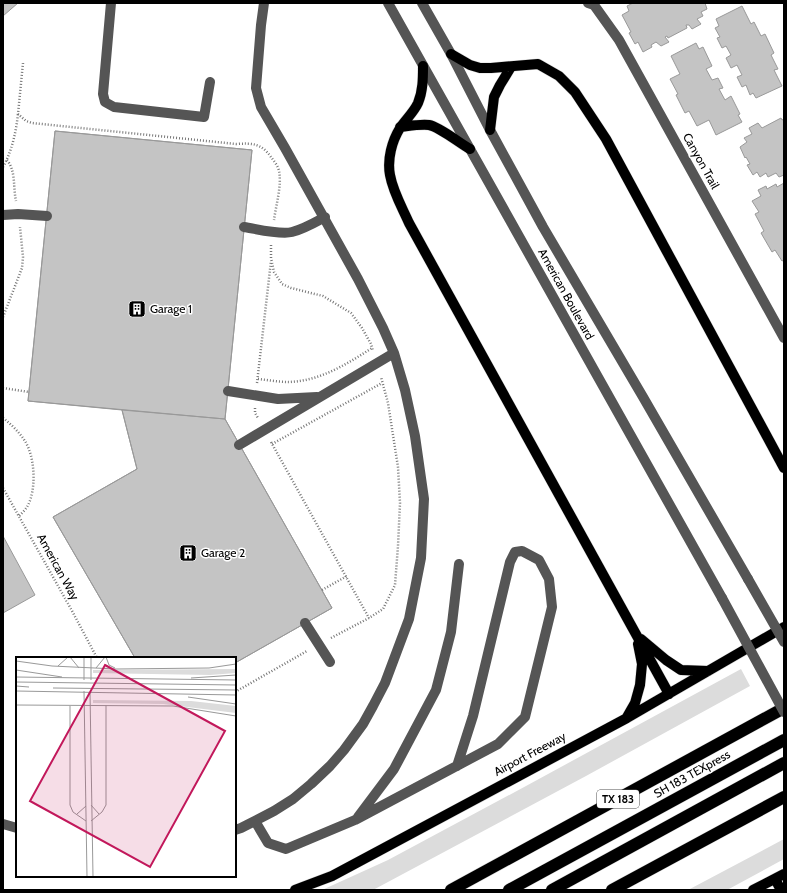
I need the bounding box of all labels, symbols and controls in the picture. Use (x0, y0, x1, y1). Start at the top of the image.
street label: Canyon Trail (680, 130, 723, 192)
street label: American Boulevard (535, 246, 598, 342)
building icon: Garage 1 (127, 299, 147, 319)
place label: Garage 1 (150, 301, 192, 316)
street label: American Way (34, 531, 83, 603)
building icon: Garage 2 (178, 543, 198, 563)
place label: Garage 2 (201, 545, 245, 560)
inset map (16, 657, 236, 877)
street label: Airport Freeway (491, 728, 568, 779)
street label: SH 183 TEXpress (651, 746, 733, 801)
road number: TX 183 (597, 790, 639, 808)

